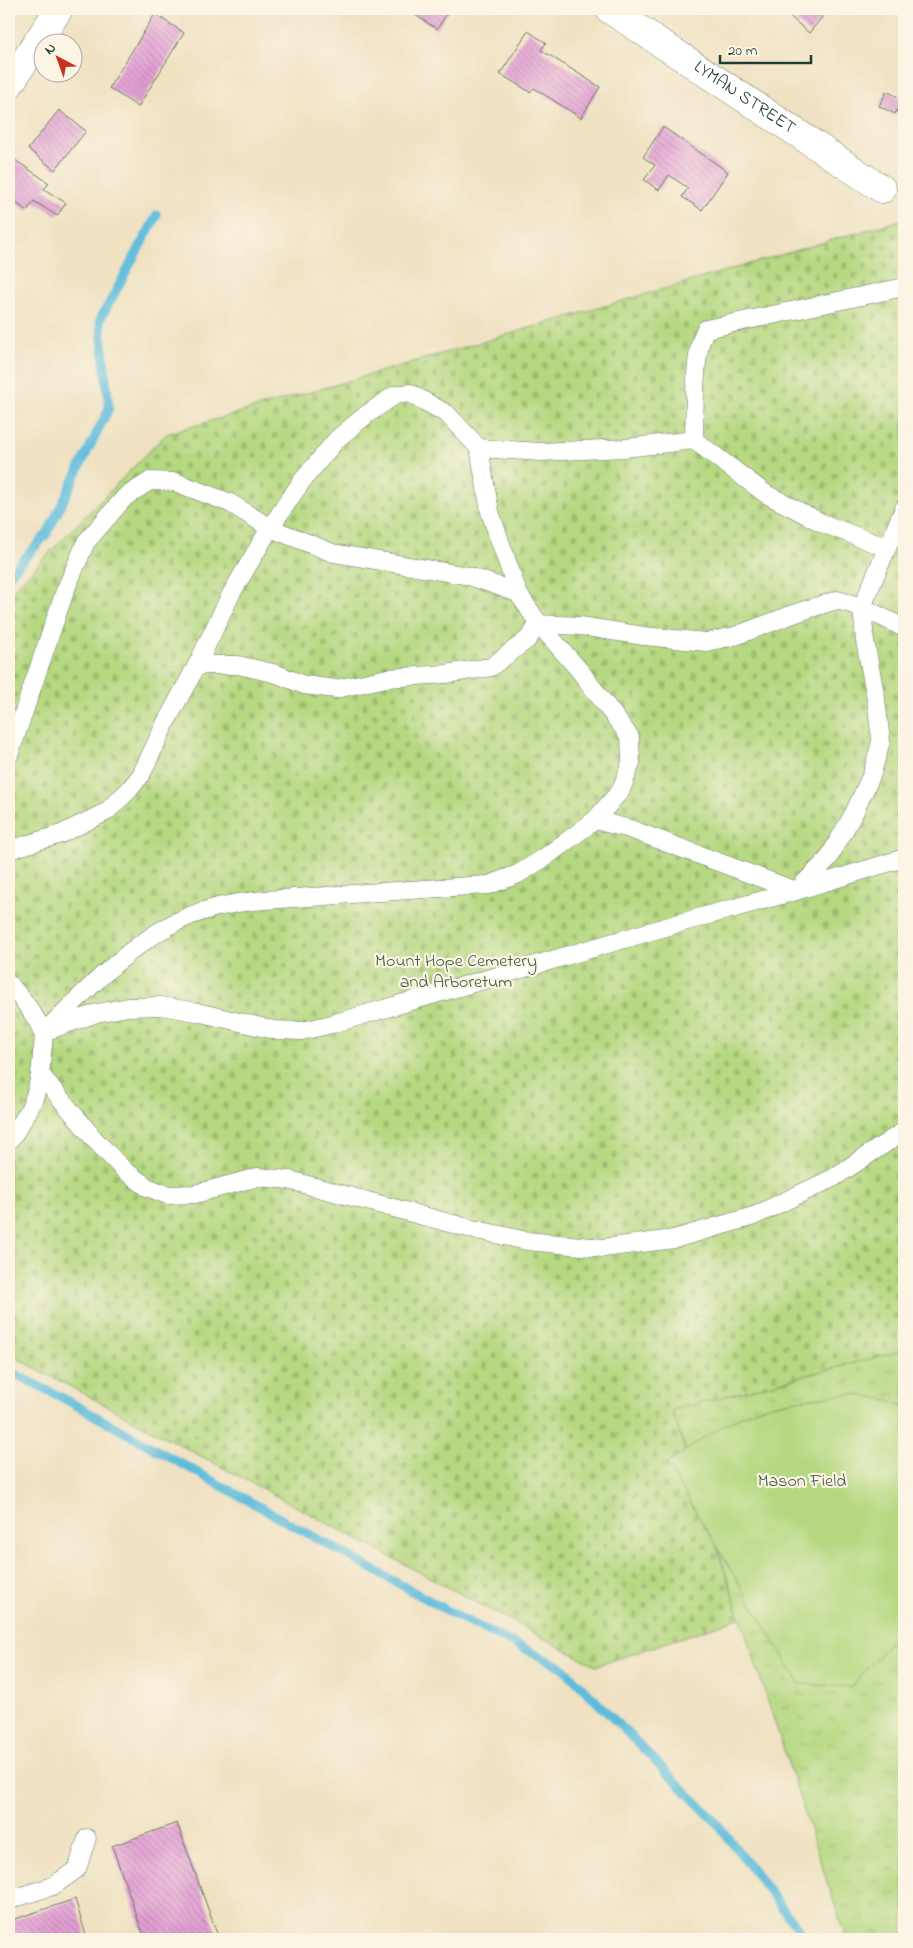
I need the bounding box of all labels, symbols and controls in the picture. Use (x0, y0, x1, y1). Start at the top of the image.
north arrow (32, 32, 82, 82)
scale bar (720, 32, 812, 64)
text: N (40, 38, 61, 60)
text: 20 m (728, 40, 758, 62)
street label: LYMAN STREET (688, 55, 801, 141)
park label: Mount Hope Cemetery and Arboretum (375, 949, 537, 996)
park label: Mason Field (758, 1469, 846, 1495)

